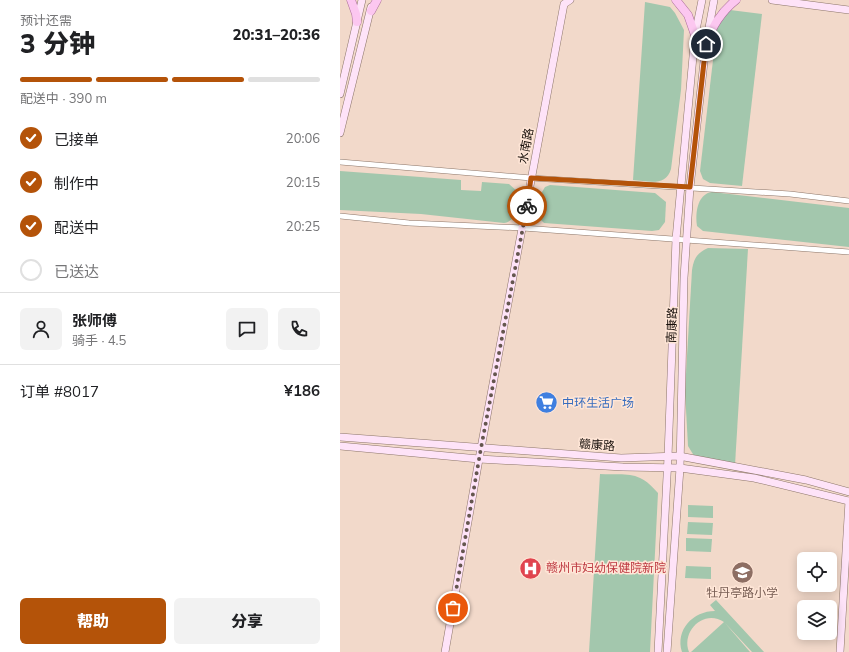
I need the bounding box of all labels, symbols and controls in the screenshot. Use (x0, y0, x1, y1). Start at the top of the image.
text: 预计还需 (20, 12, 72, 28)
text: 20:31–20:36 (233, 25, 320, 44)
text: 3 分钟 (20, 27, 95, 60)
pin (689, 27, 723, 61)
icon: home (695, 33, 717, 55)
text: 配送中 · 390 m (20, 90, 107, 106)
icon: check (20, 127, 42, 149)
street label: 水南路 (515, 127, 536, 165)
text: 已接单 (54, 130, 99, 149)
text: 20:06 (286, 130, 320, 146)
icon: check (20, 171, 42, 193)
text: 制作中 (54, 174, 99, 193)
text: 20:15 (286, 174, 320, 190)
courier (507, 186, 547, 226)
icon: bike (516, 195, 538, 217)
icon: check (20, 215, 42, 237)
text: 配送中 (54, 218, 99, 237)
text: 20:25 (286, 218, 320, 234)
text: 已送达 (54, 262, 99, 281)
street label: 南康路 (663, 307, 680, 343)
button: person (20, 308, 62, 350)
button: chat (226, 308, 268, 350)
button: phone (278, 308, 320, 350)
text: 张师傅 (72, 311, 117, 330)
text: 骑手 · 4.5 (72, 332, 126, 348)
text: ¥186 (284, 381, 320, 400)
text: 订单 #8017 (20, 382, 99, 401)
supermarket icon: 中环生活广场 (534, 390, 560, 416)
place label: 中环生活广场 (562, 395, 634, 410)
street label: 赣康路 (579, 436, 616, 453)
map controls (797, 552, 837, 640)
button: locate (797, 552, 837, 592)
hospital icon: 赣州市妇幼保健院新院 (517, 555, 543, 581)
school or university icon: 牡丹亭路小学 (729, 559, 755, 585)
place label: 赣州市妇幼保健院新院 (546, 560, 666, 575)
place label: 牡丹亭路小学 (706, 585, 778, 600)
pin (436, 591, 470, 625)
icon: bag (442, 597, 464, 619)
button: 帮助 (20, 598, 166, 644)
button: 分享 (174, 598, 320, 644)
button: layers (797, 600, 837, 640)

